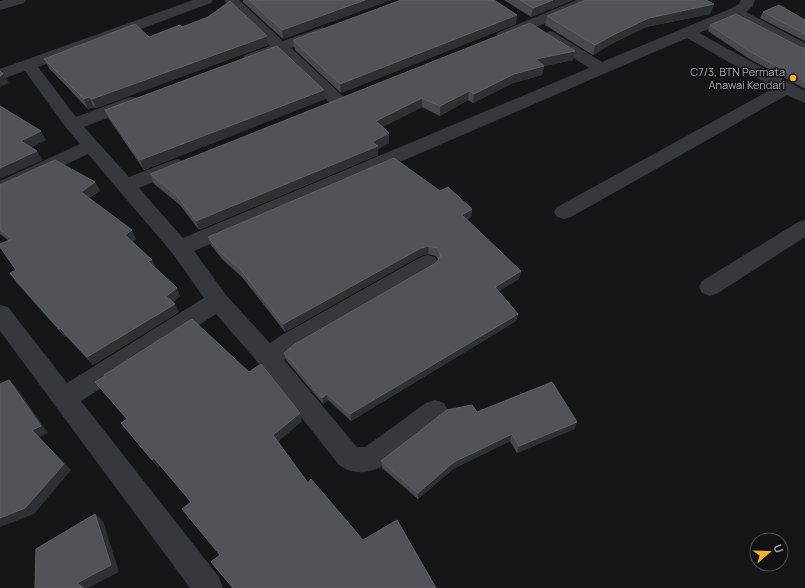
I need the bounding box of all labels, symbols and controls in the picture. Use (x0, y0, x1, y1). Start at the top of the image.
place label: C7/3, BTN Permata Anawai Kendari (690, 64, 785, 92)
marker: C7/3, BTN Permata Anawai Kendari (788, 73, 798, 83)
north arrow (749, 532, 789, 572)
text: U (770, 542, 787, 555)

